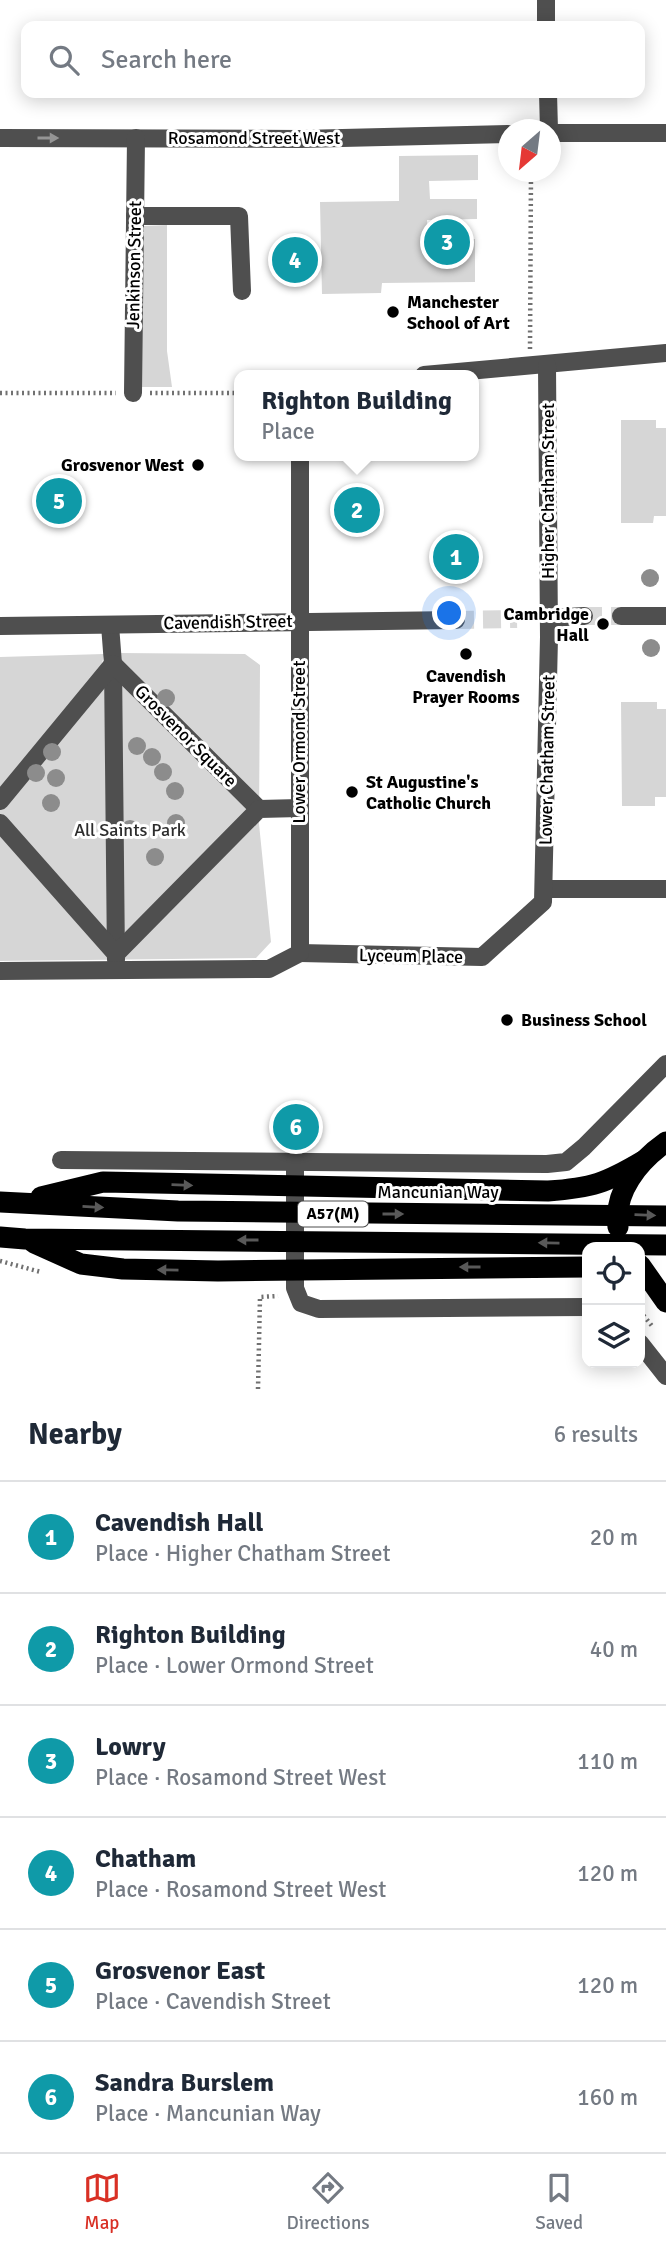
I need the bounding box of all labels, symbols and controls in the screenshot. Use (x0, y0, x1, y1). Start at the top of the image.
search box (21, 21, 645, 98)
icon: search (45, 41, 83, 79)
text: Search here (101, 44, 232, 76)
north arrow (498, 119, 561, 182)
street label: Rosamond Street West (168, 127, 340, 149)
one-way arrow (38, 132, 60, 144)
street label: Jenkinson Street (122, 201, 146, 329)
pin: 3 (424, 216, 470, 268)
pin: 4 (272, 234, 318, 286)
place label: Manchester School of Art (407, 291, 510, 334)
marker: Manchester School of Art (385, 304, 401, 320)
popup (234, 370, 479, 461)
text: Righton Building (261, 385, 452, 417)
street label: Higher Chatham Street (537, 403, 559, 579)
text: Place (261, 417, 315, 446)
place label: Grosvenor West (61, 454, 184, 476)
marker: Grosvenor West (190, 457, 206, 473)
pin: 5 (36, 475, 82, 527)
pin: 2 (334, 484, 380, 536)
pin: 1 (433, 531, 479, 583)
your location (432, 596, 466, 630)
place label: Cambridge Hall (503, 603, 589, 646)
street label: Cavendish Street (163, 610, 293, 634)
marker: Cambridge Hall (595, 616, 611, 632)
marker: Cavendish Prayer Rooms (458, 646, 474, 662)
street label: Lower Ormond Street (288, 661, 310, 823)
place label: Cavendish Prayer Rooms (412, 665, 520, 708)
street label: Lower Chatham Street (535, 675, 559, 845)
street label: Grosvenor Square (130, 680, 242, 792)
place label: St Augustine's Catholic Church (366, 771, 491, 814)
marker: St Augustine's Catholic Church (344, 784, 360, 800)
park label: All Saints Park (74, 819, 186, 841)
street label: Lyceum Place (359, 944, 463, 968)
place label: Business School (521, 1009, 647, 1031)
marker: Business School (499, 1012, 515, 1028)
pin: 6 (273, 1101, 319, 1153)
one-way arrow (172, 1179, 194, 1190)
street label: Mancunian Way (377, 1181, 499, 1203)
one-way arrow (82, 1201, 104, 1212)
road number: A57(M) (298, 1202, 368, 1226)
one-way arrow (383, 1208, 405, 1220)
one-way arrow (635, 1210, 657, 1221)
one-way arrow (237, 1235, 259, 1246)
one-way arrow (538, 1237, 560, 1248)
map controls (582, 1242, 645, 1368)
button: locate (582, 1242, 645, 1305)
one-way arrow (459, 1261, 481, 1273)
one-way arrow (157, 1264, 179, 1276)
button: layers (582, 1305, 645, 1368)
text: Nearby (28, 1416, 122, 1453)
text: 6 results (554, 1420, 638, 1449)
text: Cavendish Hall (95, 1507, 263, 1539)
text: 1 (45, 1523, 57, 1552)
text: 20 m (590, 1523, 638, 1552)
text: Place · Higher Chatham Street (95, 1539, 391, 1568)
text: Righton Building (95, 1619, 286, 1651)
text: 2 (45, 1635, 57, 1664)
text: 40 m (590, 1635, 638, 1664)
text: Place · Lower Ormond Street (95, 1651, 374, 1680)
text: Lowry (95, 1731, 166, 1763)
text: 3 (45, 1747, 57, 1776)
text: 110 m (577, 1747, 638, 1776)
text: Place · Rosamond Street West (95, 1763, 386, 1792)
text: Chatham (95, 1843, 196, 1875)
text: 4 (45, 1859, 57, 1888)
text: 120 m (577, 1859, 638, 1888)
text: Place · Rosamond Street West (95, 1875, 386, 1904)
text: Grosvenor East (95, 1955, 265, 1987)
text: 5 (45, 1971, 57, 2000)
text: 120 m (577, 1971, 638, 2000)
text: Place · Cavendish Street (95, 1987, 331, 2016)
text: Sandra Burslem (95, 2067, 274, 2099)
text: 6 (45, 2083, 57, 2112)
text: 160 m (577, 2083, 638, 2112)
text: Place · Mancunian Way (95, 2099, 321, 2128)
tab: Map (83, 2169, 121, 2235)
tab: Directions (287, 2169, 370, 2235)
tab: Saved (535, 2169, 583, 2235)

